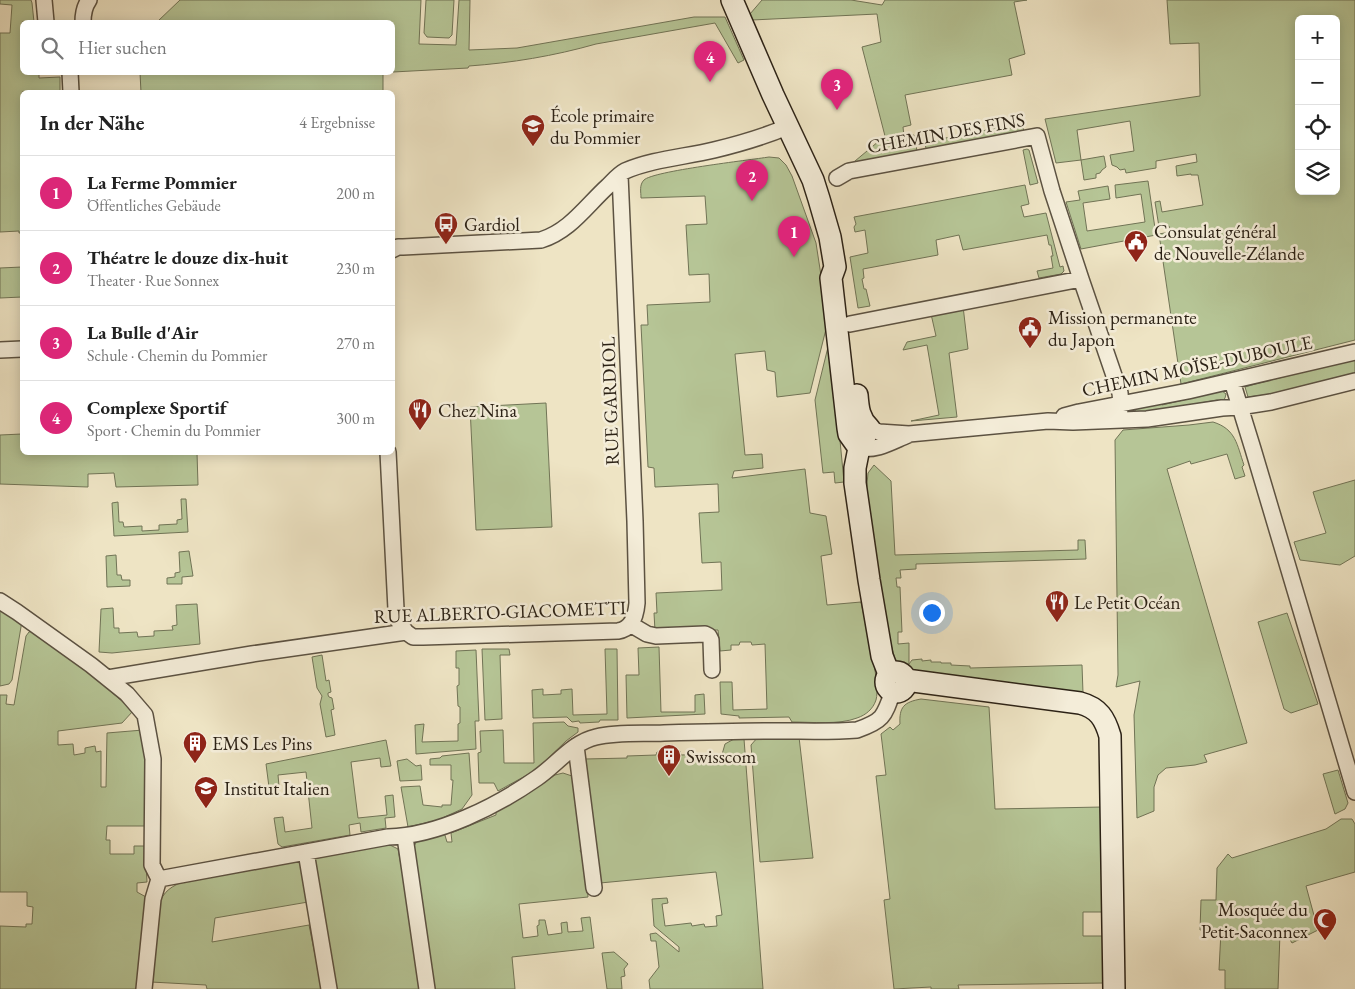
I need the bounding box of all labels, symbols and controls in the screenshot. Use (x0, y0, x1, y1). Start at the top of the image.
map controls (1295, 15, 1340, 195)
button: + (1295, 15, 1340, 60)
search box (20, 20, 395, 75)
icon: search (38, 34, 66, 62)
text: Hier suchen (78, 35, 167, 60)
pin: 4 (694, 41, 726, 82)
button: − (1295, 60, 1340, 105)
pin: 3 (821, 69, 853, 110)
place label: École primaire du Pommier (550, 103, 654, 150)
button: locate (1295, 105, 1340, 150)
street label: CHEMIN DES FINS (865, 107, 1027, 159)
text: In der Nähe (40, 109, 145, 136)
text: 4 Ergebnisse (299, 112, 375, 133)
school or university icon: École primaire du Pommier (520, 113, 546, 147)
button: layers (1295, 150, 1340, 195)
pin: 2 (736, 160, 768, 201)
text: La Ferme Pommier (87, 170, 237, 195)
text: 1 (52, 183, 60, 204)
text: 200 m (336, 183, 375, 204)
text: Öffentliches Gebäude (87, 195, 221, 216)
bus stop icon: Gardiol (433, 211, 459, 245)
place label: Gardiol (464, 212, 520, 237)
pin: 1 (778, 216, 810, 257)
place label: Consulat général de Nouvelle-Zélande (1154, 219, 1304, 266)
public building icon: Consulat général de Nouvelle-Zélande (1123, 229, 1149, 263)
text: Théatre le douze dix-huit (87, 245, 288, 270)
text: 2 (52, 258, 60, 279)
text: 230 m (336, 258, 375, 279)
text: Theater · Rue Sonnex (87, 270, 219, 291)
place label: Mission permanente du Japon (1048, 305, 1197, 352)
public building icon: Mission permanente du Japon (1017, 315, 1043, 349)
text: La Bulle d'Air (87, 320, 198, 345)
street label: CHEMIN MOÏSE-DUBOULE (1080, 329, 1315, 403)
text: 3 (52, 333, 60, 354)
text: 270 m (336, 333, 375, 354)
street label: RUE GARDIOL (595, 336, 625, 466)
text: Schule · Chemin du Pommier (87, 345, 267, 366)
text: Complexe Sportif (87, 395, 227, 420)
restaurant icon: Chez Nina (407, 397, 433, 431)
place label: Chez Nina (438, 398, 517, 423)
text: 4 (52, 408, 60, 429)
text: 300 m (336, 408, 375, 429)
text: Sport · Chemin du Pommier (87, 420, 261, 441)
restaurant icon: Le Petit Océan (1044, 589, 1070, 623)
place label: Le Petit Océan (1074, 590, 1181, 615)
street label: RUE ALBERTO-GIACOMETTI (373, 595, 627, 629)
your location (919, 600, 945, 626)
building icon: EMS Les Pins (182, 730, 208, 764)
place label: EMS Les Pins (212, 731, 312, 756)
building icon: Swisscom (656, 743, 682, 777)
place label: Swisscom (686, 744, 757, 769)
school or university icon: Institut Italien (193, 775, 219, 809)
place label: Institut Italien (224, 776, 330, 801)
place label: Mosquée du Petit-Saconnex (1201, 897, 1309, 944)
mosque icon: Mosquée du Petit-Saconnex (1312, 907, 1338, 941)

